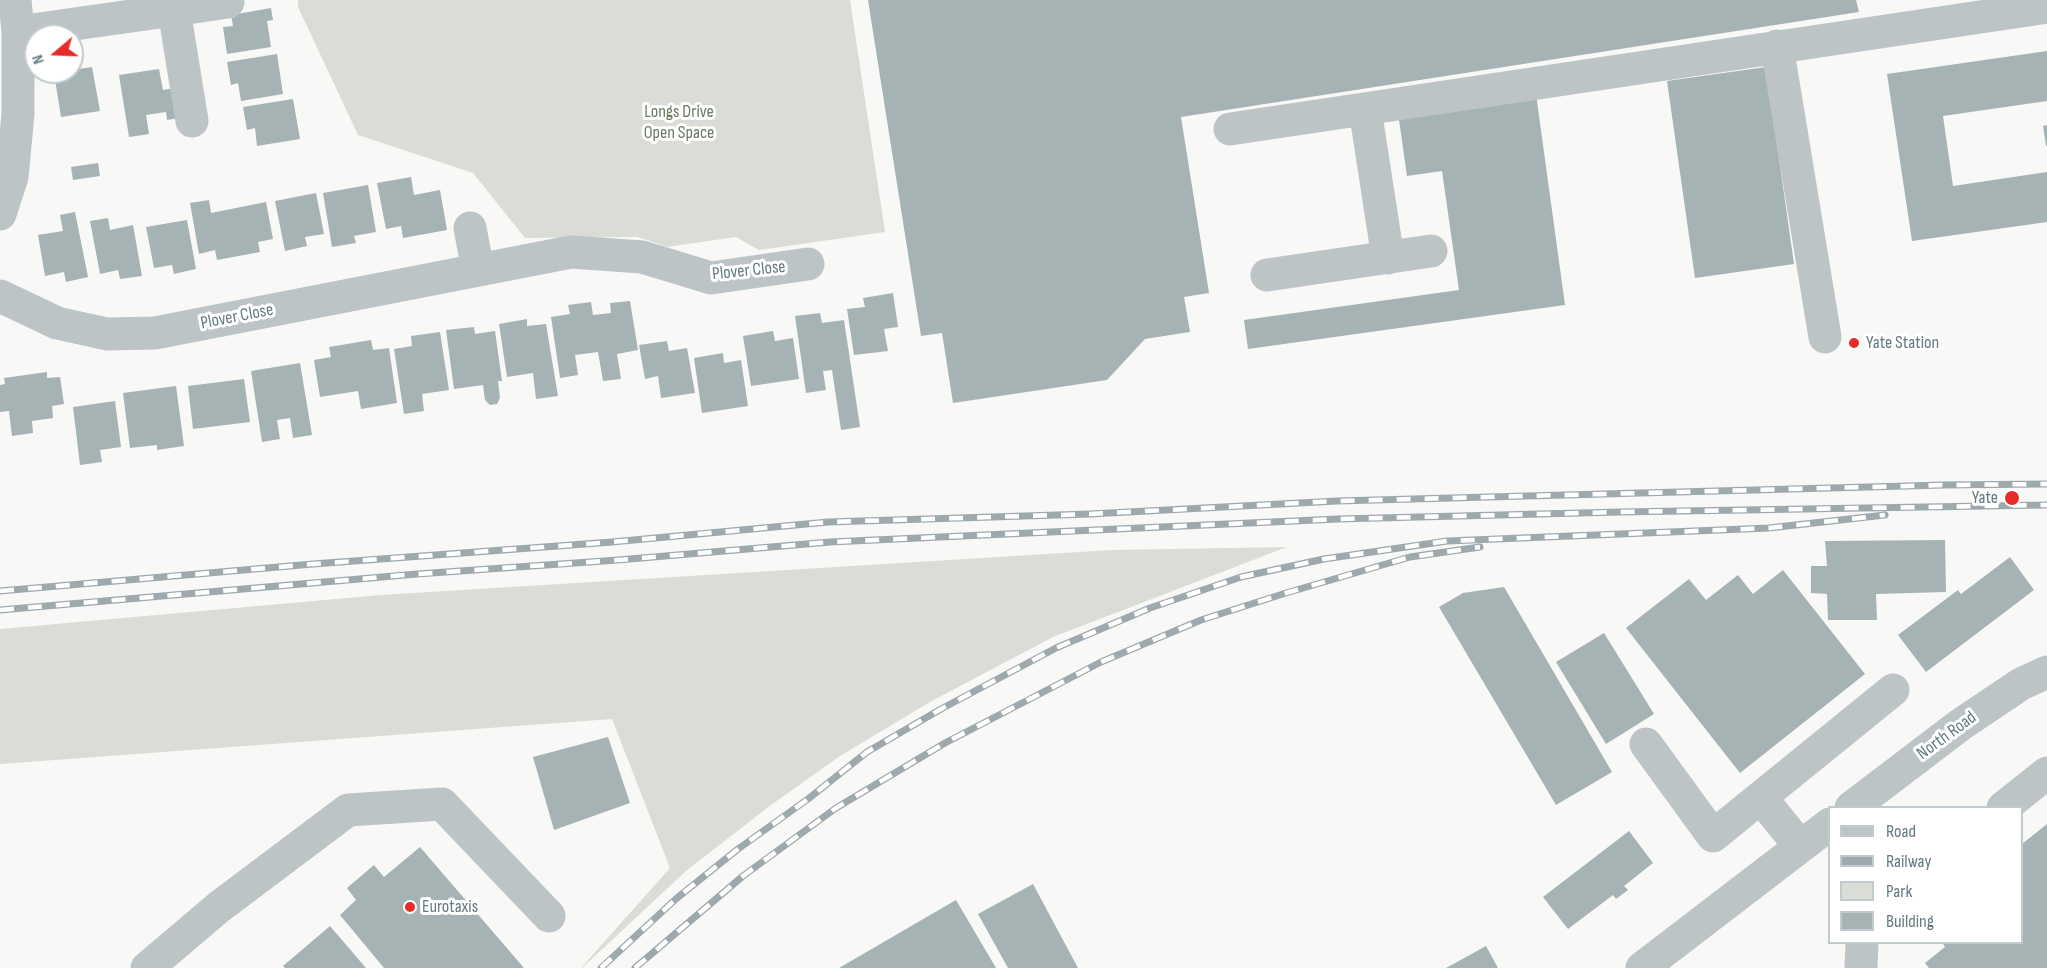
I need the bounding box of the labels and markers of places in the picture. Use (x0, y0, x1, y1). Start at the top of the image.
place label: Yate Station (1866, 332, 1939, 354)
marker: Yate Station (1847, 336, 1861, 350)
place label: Yate (1972, 487, 1998, 509)
marker: Yate (2003, 489, 2021, 507)
place label: Eurotaxis (422, 896, 478, 918)
marker: Eurotaxis (403, 900, 417, 914)

